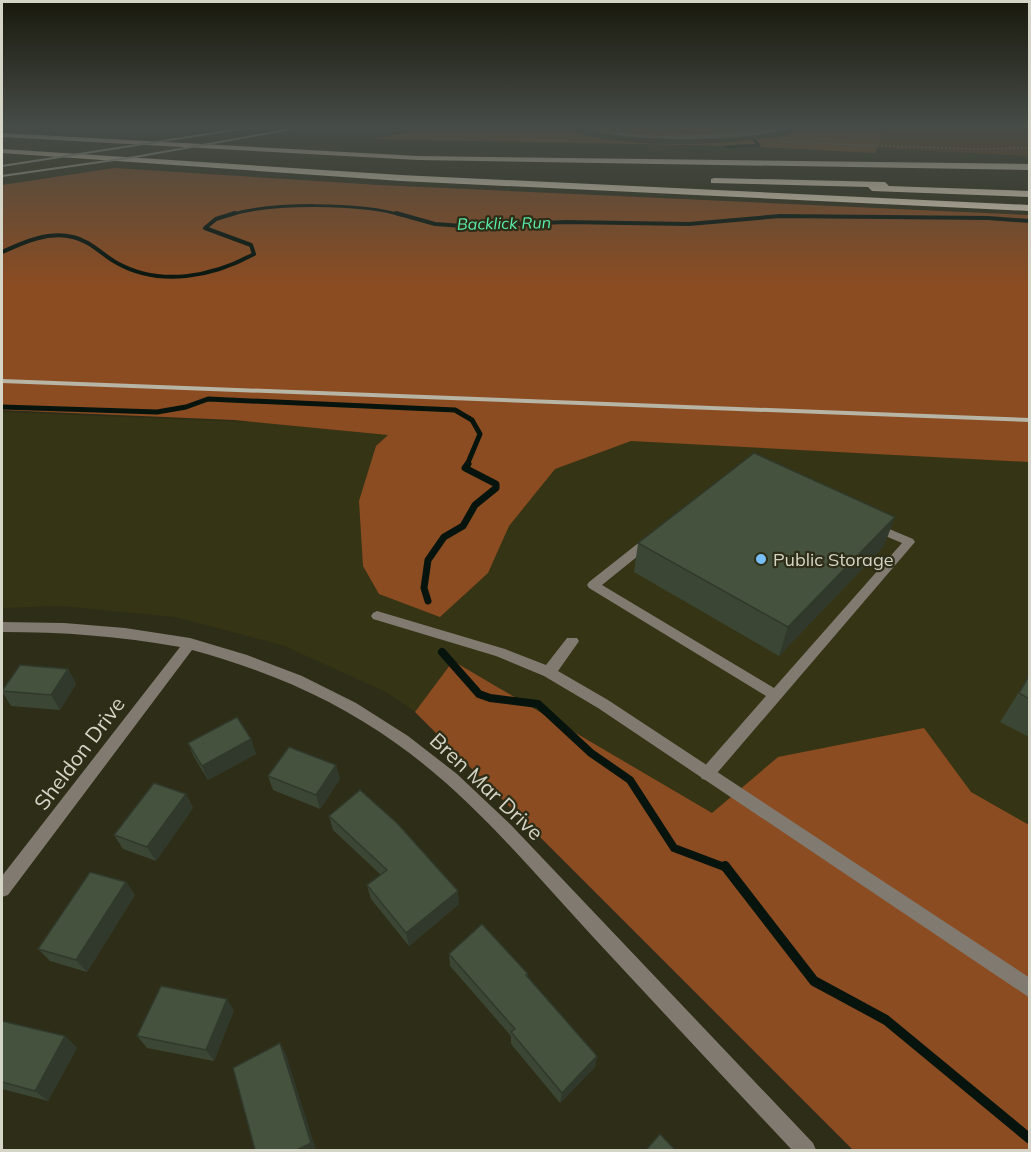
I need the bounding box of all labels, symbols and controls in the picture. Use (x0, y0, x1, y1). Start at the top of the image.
water label: Backlick Run (457, 212, 551, 234)
place label: Public Storage (773, 548, 894, 571)
marker: Public Storage (754, 552, 768, 566)
street label: Sheldon Drive (28, 691, 130, 815)
street label: Bren Mar Drive (425, 727, 549, 845)

